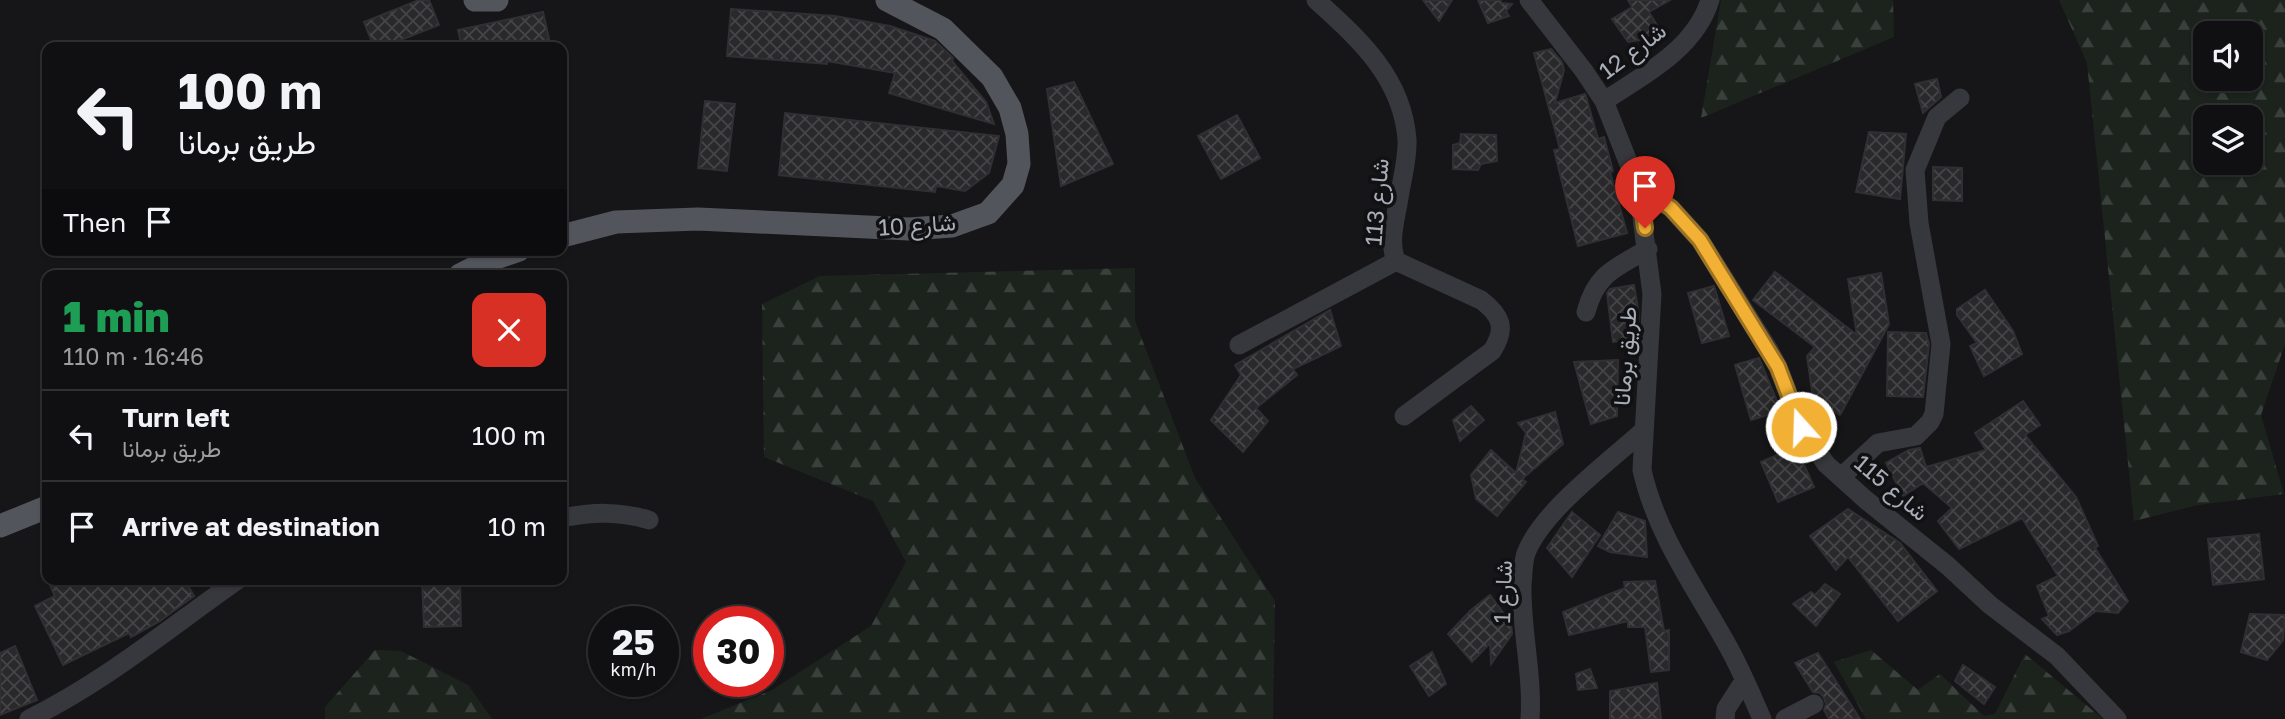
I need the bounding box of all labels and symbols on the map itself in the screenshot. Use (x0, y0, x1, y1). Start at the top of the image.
street label: شارع 12 (1593, 16, 1673, 87)
pin (1615, 156, 1675, 228)
street label: شارع 113 (1358, 157, 1397, 247)
street label: شارع 10 (877, 207, 957, 244)
street label: طريق برمانا (1607, 306, 1643, 407)
position arrow (1764, 390, 1838, 464)
street label: شارع 115 (1847, 448, 1935, 528)
street label: شارع 1 (1487, 560, 1520, 624)
speed limit sign: 30 (693, 606, 784, 697)

